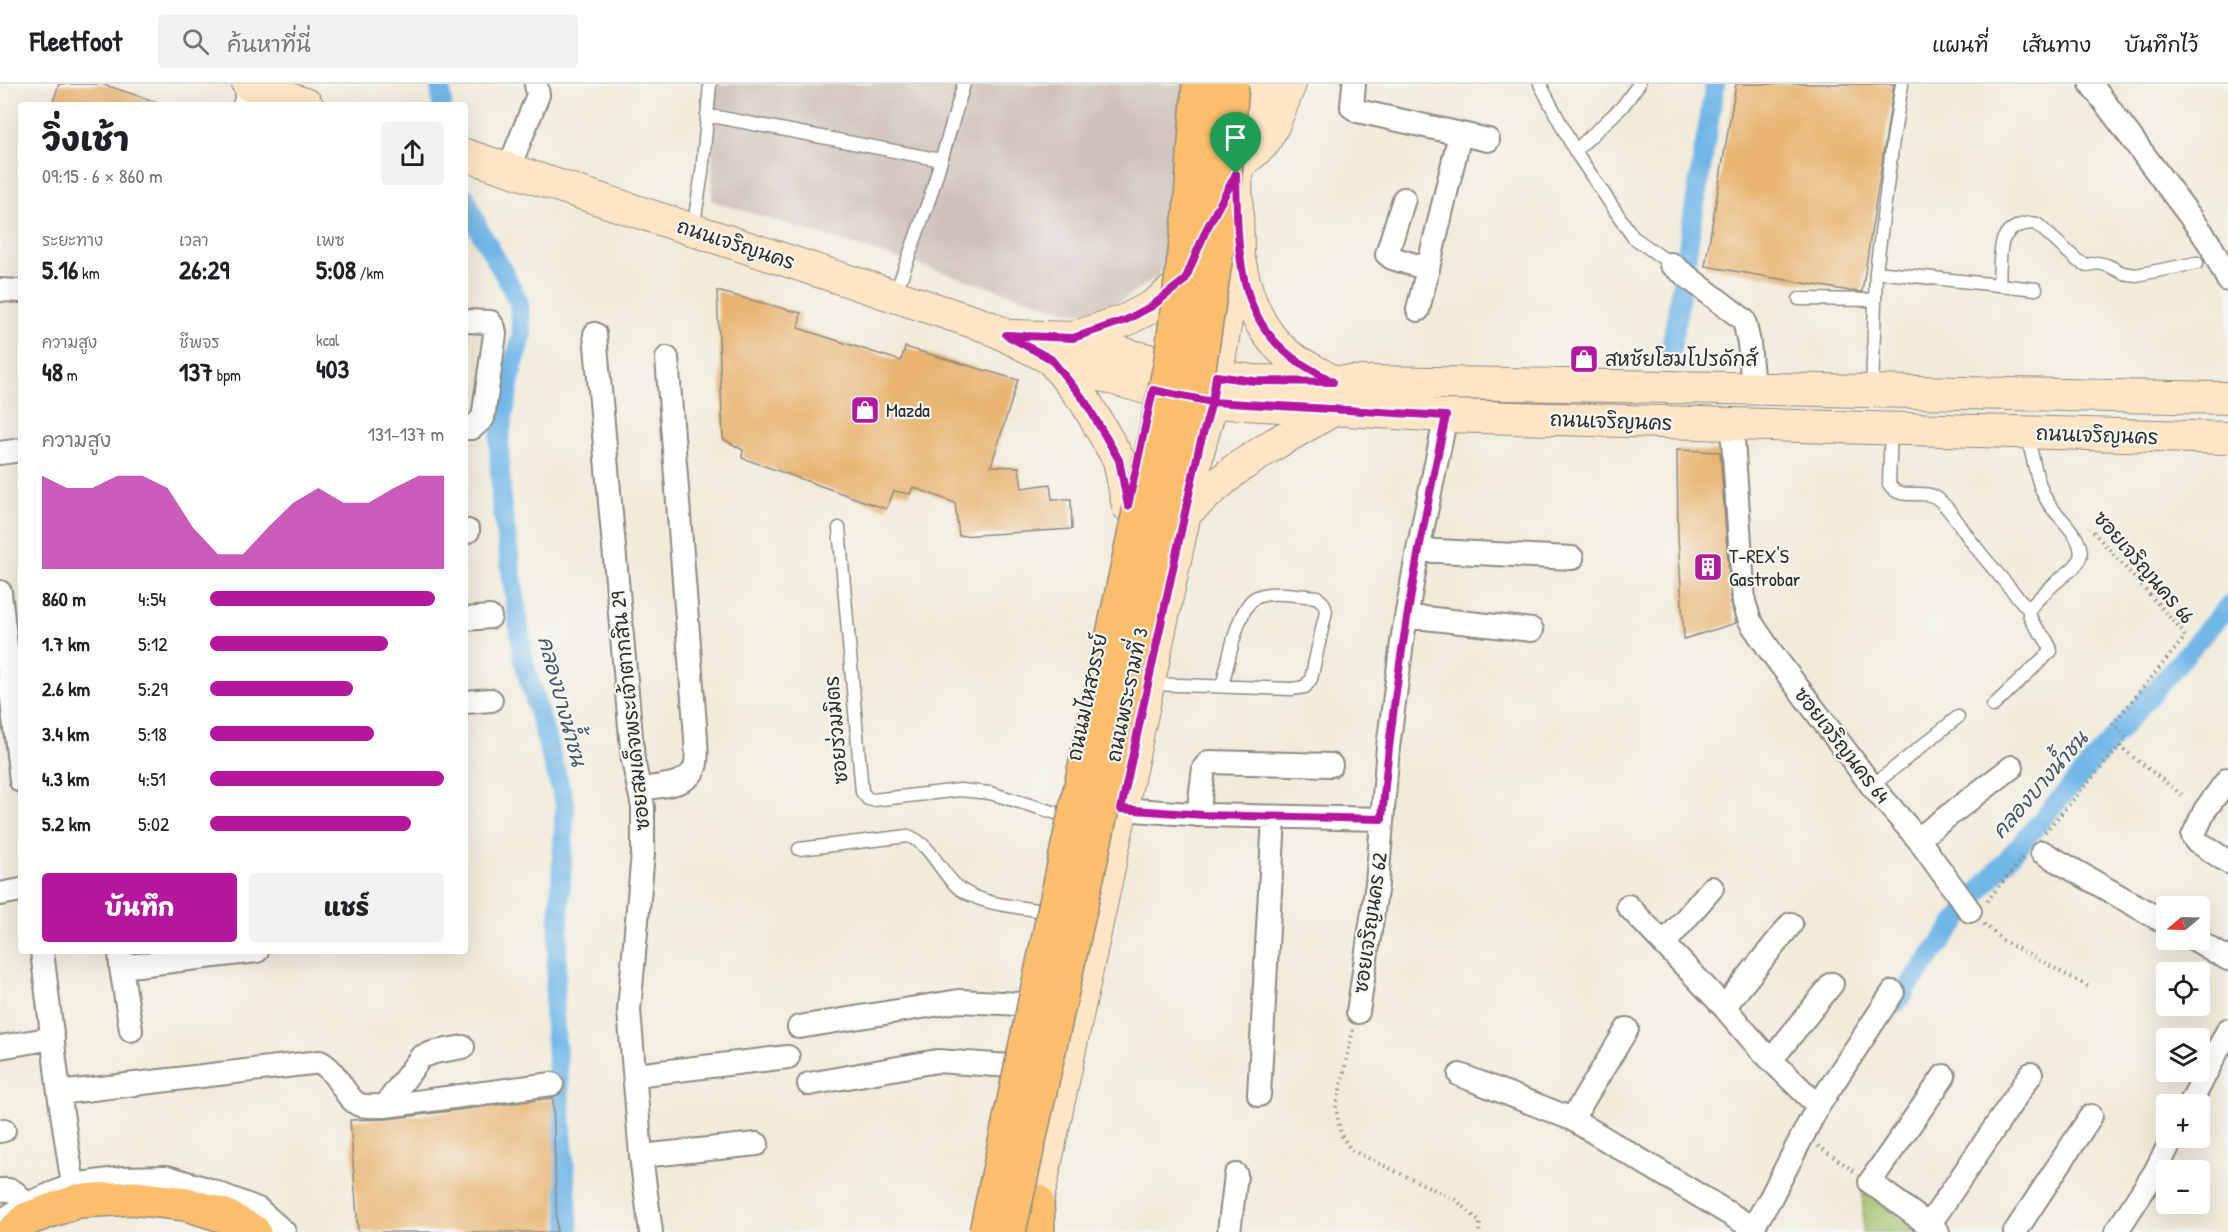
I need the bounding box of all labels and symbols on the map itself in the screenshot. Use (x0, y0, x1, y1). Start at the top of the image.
pin (1210, 112, 1261, 174)
street label: ถนนเจริญนคร (674, 212, 799, 275)
shop icon: สหชัยโฮมโปรดักส์ (1568, 343, 1600, 375)
place label: สหชัยโฮมโปรดักส์ (1605, 345, 1759, 372)
shop icon: Mazda (849, 394, 881, 426)
place label: Mazda (886, 396, 930, 423)
street label: ถนนเจริญนคร (1549, 405, 1673, 436)
street label: ถนนเจริญนคร (2035, 419, 2159, 450)
street label: ซอยเจริญนคร 66 (2088, 505, 2201, 629)
place label: T-REX'S Gastrobar (1729, 542, 1801, 592)
building icon: T-REX'S Gastrobar (1692, 551, 1724, 583)
street label: ซอยสมเด็จพระเจ้าตากสิน 29 (604, 590, 655, 832)
street label: ถนนพระรามที่ 3 (1094, 624, 1154, 765)
water label: คลองบางน้ำชน (531, 631, 599, 770)
street label: ถนนมไหสวรรย์ (1060, 631, 1113, 763)
street label: ซอยร่วมมิตร (817, 675, 854, 785)
street label: ซอยเจริญนคร 64 (1789, 681, 1896, 808)
water label: คลองบางน้ำชน (1981, 721, 2095, 844)
street label: ซอยเจริญนคร 62 (1346, 850, 1393, 995)
north arrow (2156, 896, 2210, 950)

